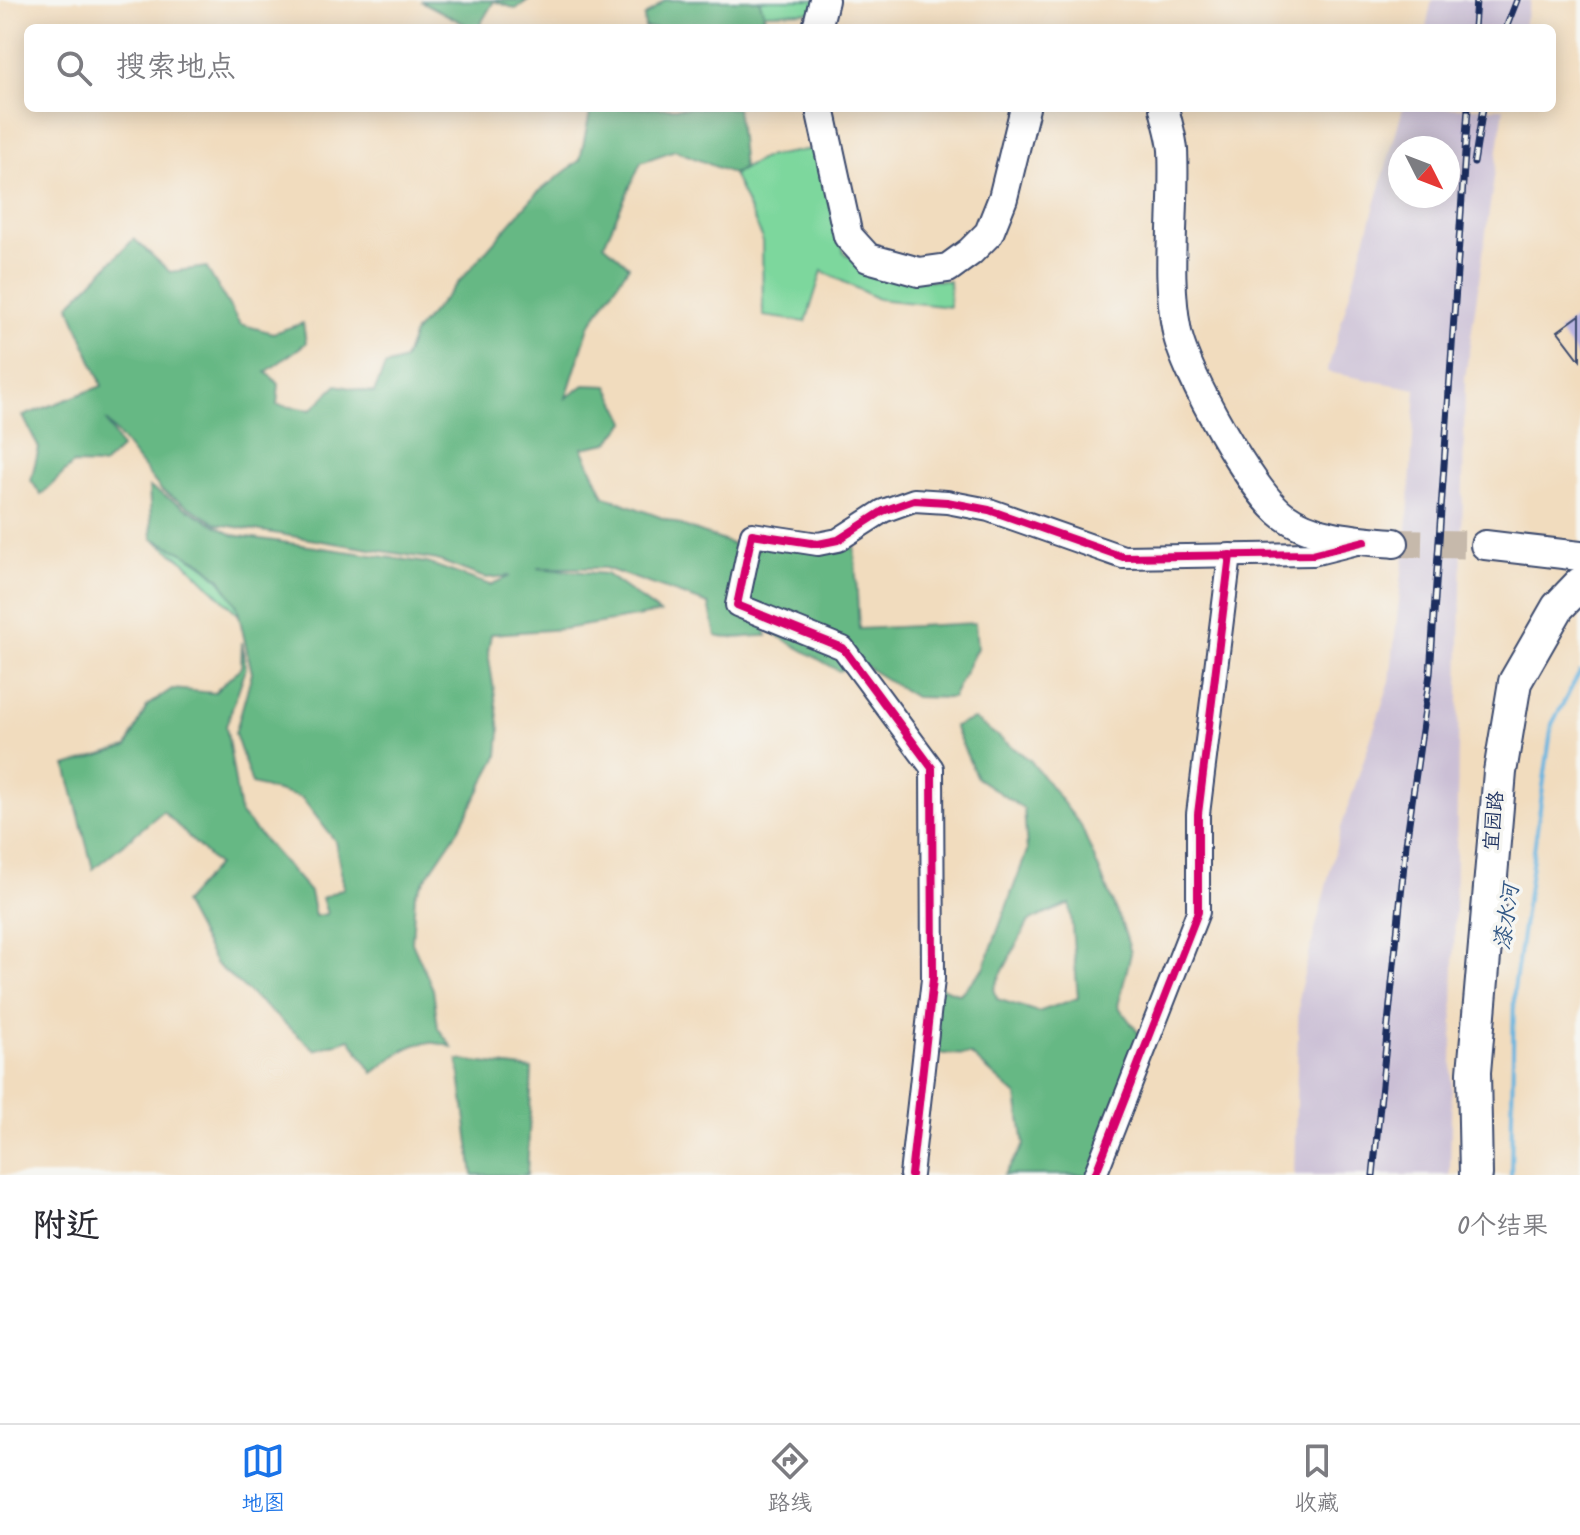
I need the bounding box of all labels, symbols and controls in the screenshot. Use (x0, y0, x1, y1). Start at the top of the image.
search box (24, 24, 1556, 112)
text: 搜索地点 (116, 44, 236, 92)
icon: search (52, 46, 96, 90)
north arrow (1388, 136, 1460, 208)
street label: 宜园路 (1476, 789, 1514, 852)
water label: 漆水河 (1486, 879, 1530, 952)
text: 附近 (32, 1200, 100, 1254)
text: 0个结果 (1457, 1206, 1548, 1248)
tab: 地图 (241, 1439, 285, 1522)
tab: 路线 (768, 1439, 812, 1522)
tab: 收藏 (1295, 1439, 1339, 1522)

